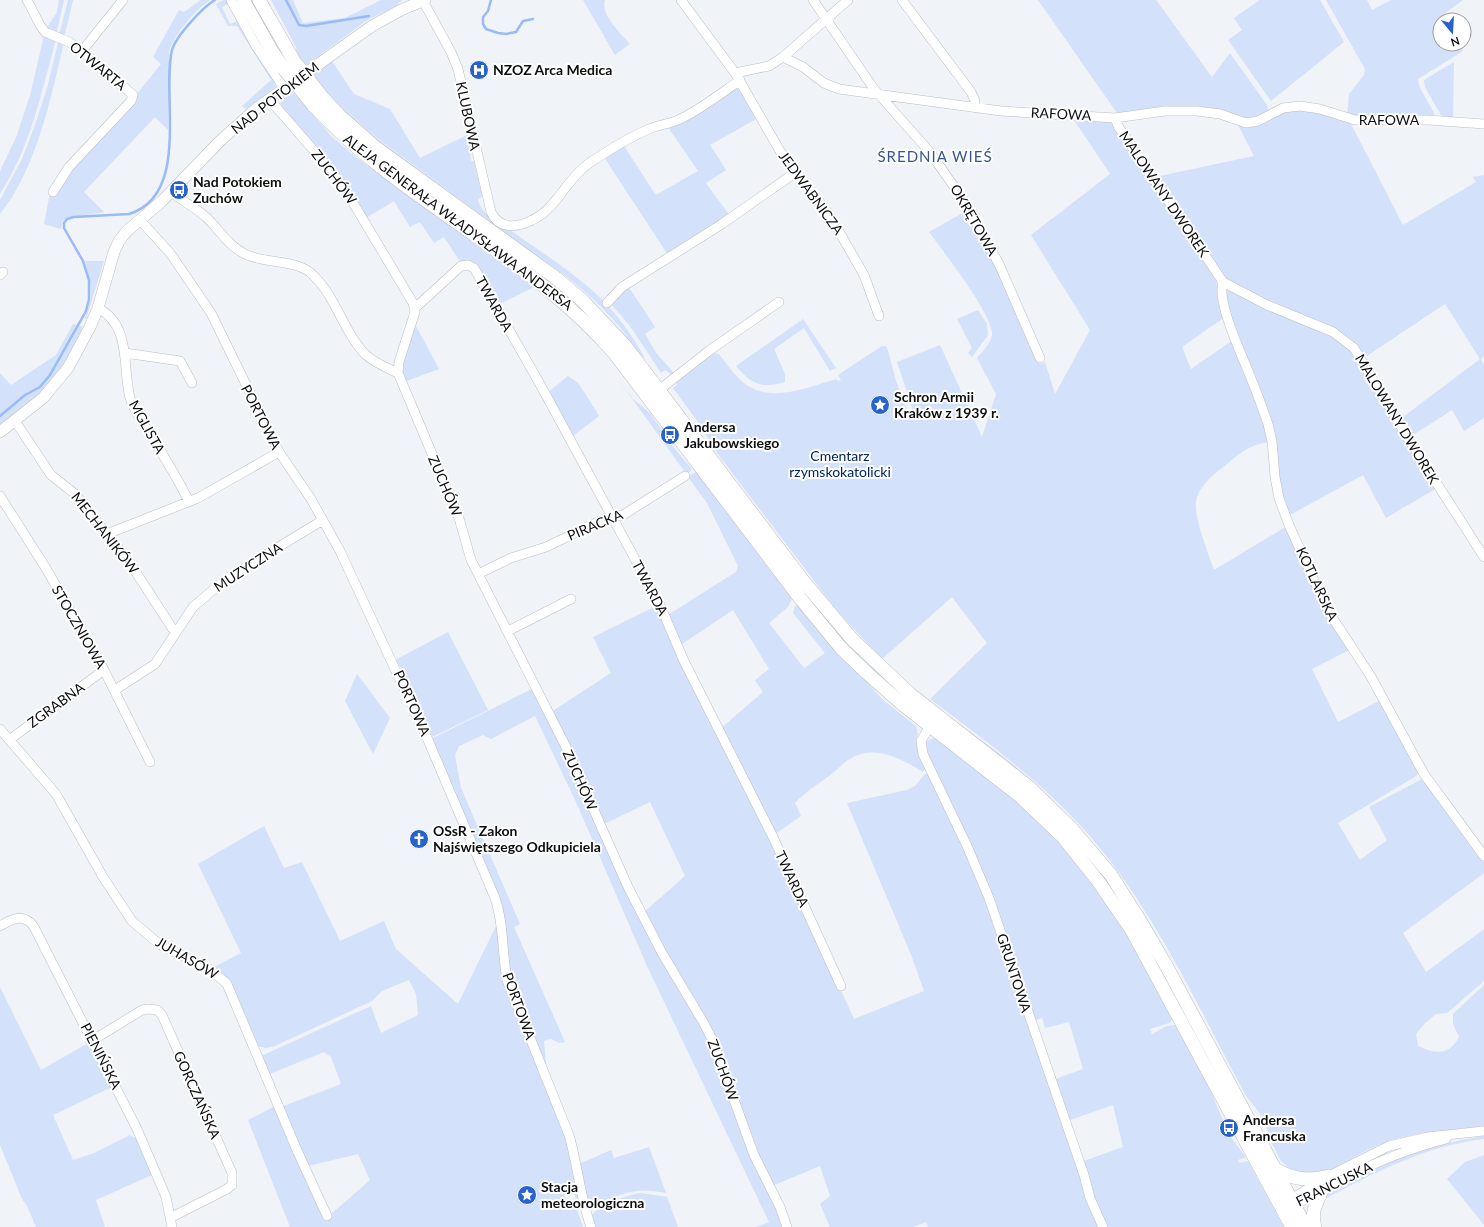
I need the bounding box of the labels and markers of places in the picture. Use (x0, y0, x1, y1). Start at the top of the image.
hospital icon: NZOZ Arca Medica (468, 59, 490, 81)
place label: NZOZ Arca Medica (493, 61, 612, 78)
place label: Nad Potokiem Zuchów (193, 173, 282, 206)
bus stop icon: Nad Potokiem Zuchów (168, 179, 190, 201)
place label: Schron Armii Kraków z 1939 r. (894, 388, 999, 421)
place icon: Schron Armii Kraków z 1939 r. (869, 394, 891, 416)
place label: Andersa Jakubowskiego (683, 418, 779, 451)
bus stop icon: Andersa Jakubowskiego (659, 424, 681, 446)
place label: OSsR - Zakon Najświętszego Odkupiciela (433, 822, 601, 855)
church icon: OSsR - Zakon Najświętszego Odkupiciela (408, 828, 430, 850)
place label: Andersa Francuska (1242, 1111, 1306, 1144)
bus stop icon: Andersa Francuska (1218, 1117, 1240, 1139)
place label: Stacja meteorologiczna (541, 1178, 644, 1211)
place icon: Stacja meteorologiczna (516, 1184, 538, 1206)

